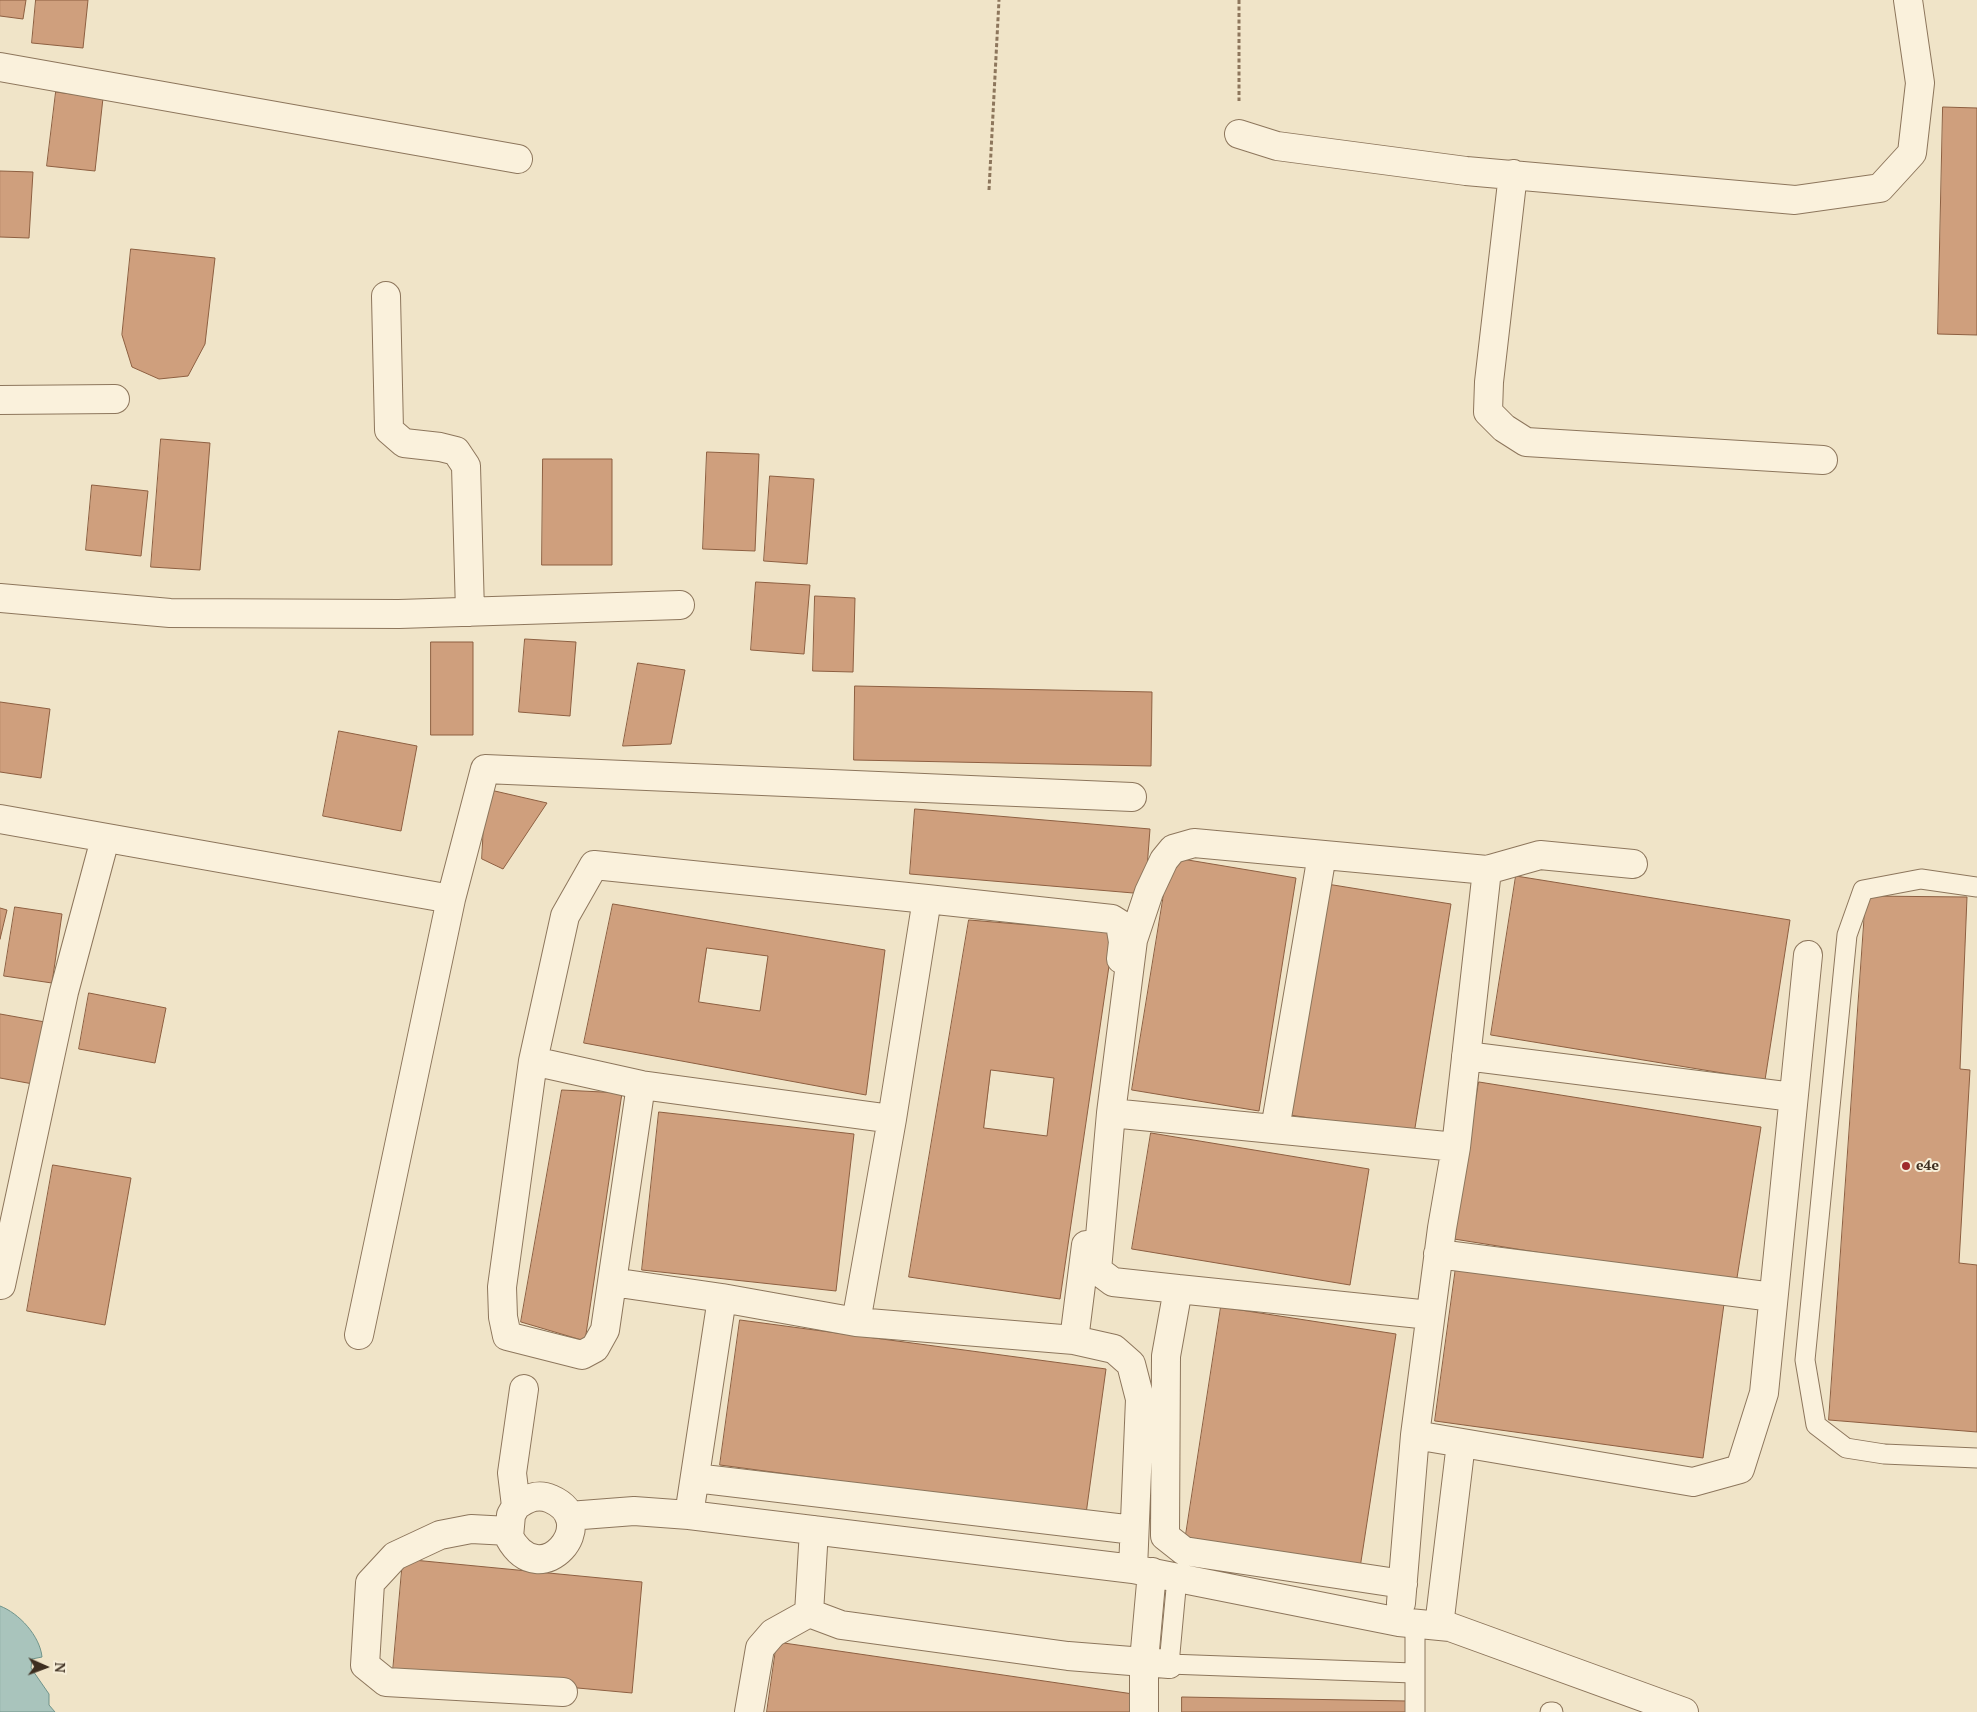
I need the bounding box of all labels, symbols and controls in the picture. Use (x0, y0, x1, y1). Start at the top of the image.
place label: e4e (1916, 1158, 1939, 1174)
marker: e4e (1900, 1160, 1912, 1172)
north arrow (20, 1642, 70, 1692)
text: N (51, 1662, 70, 1673)

